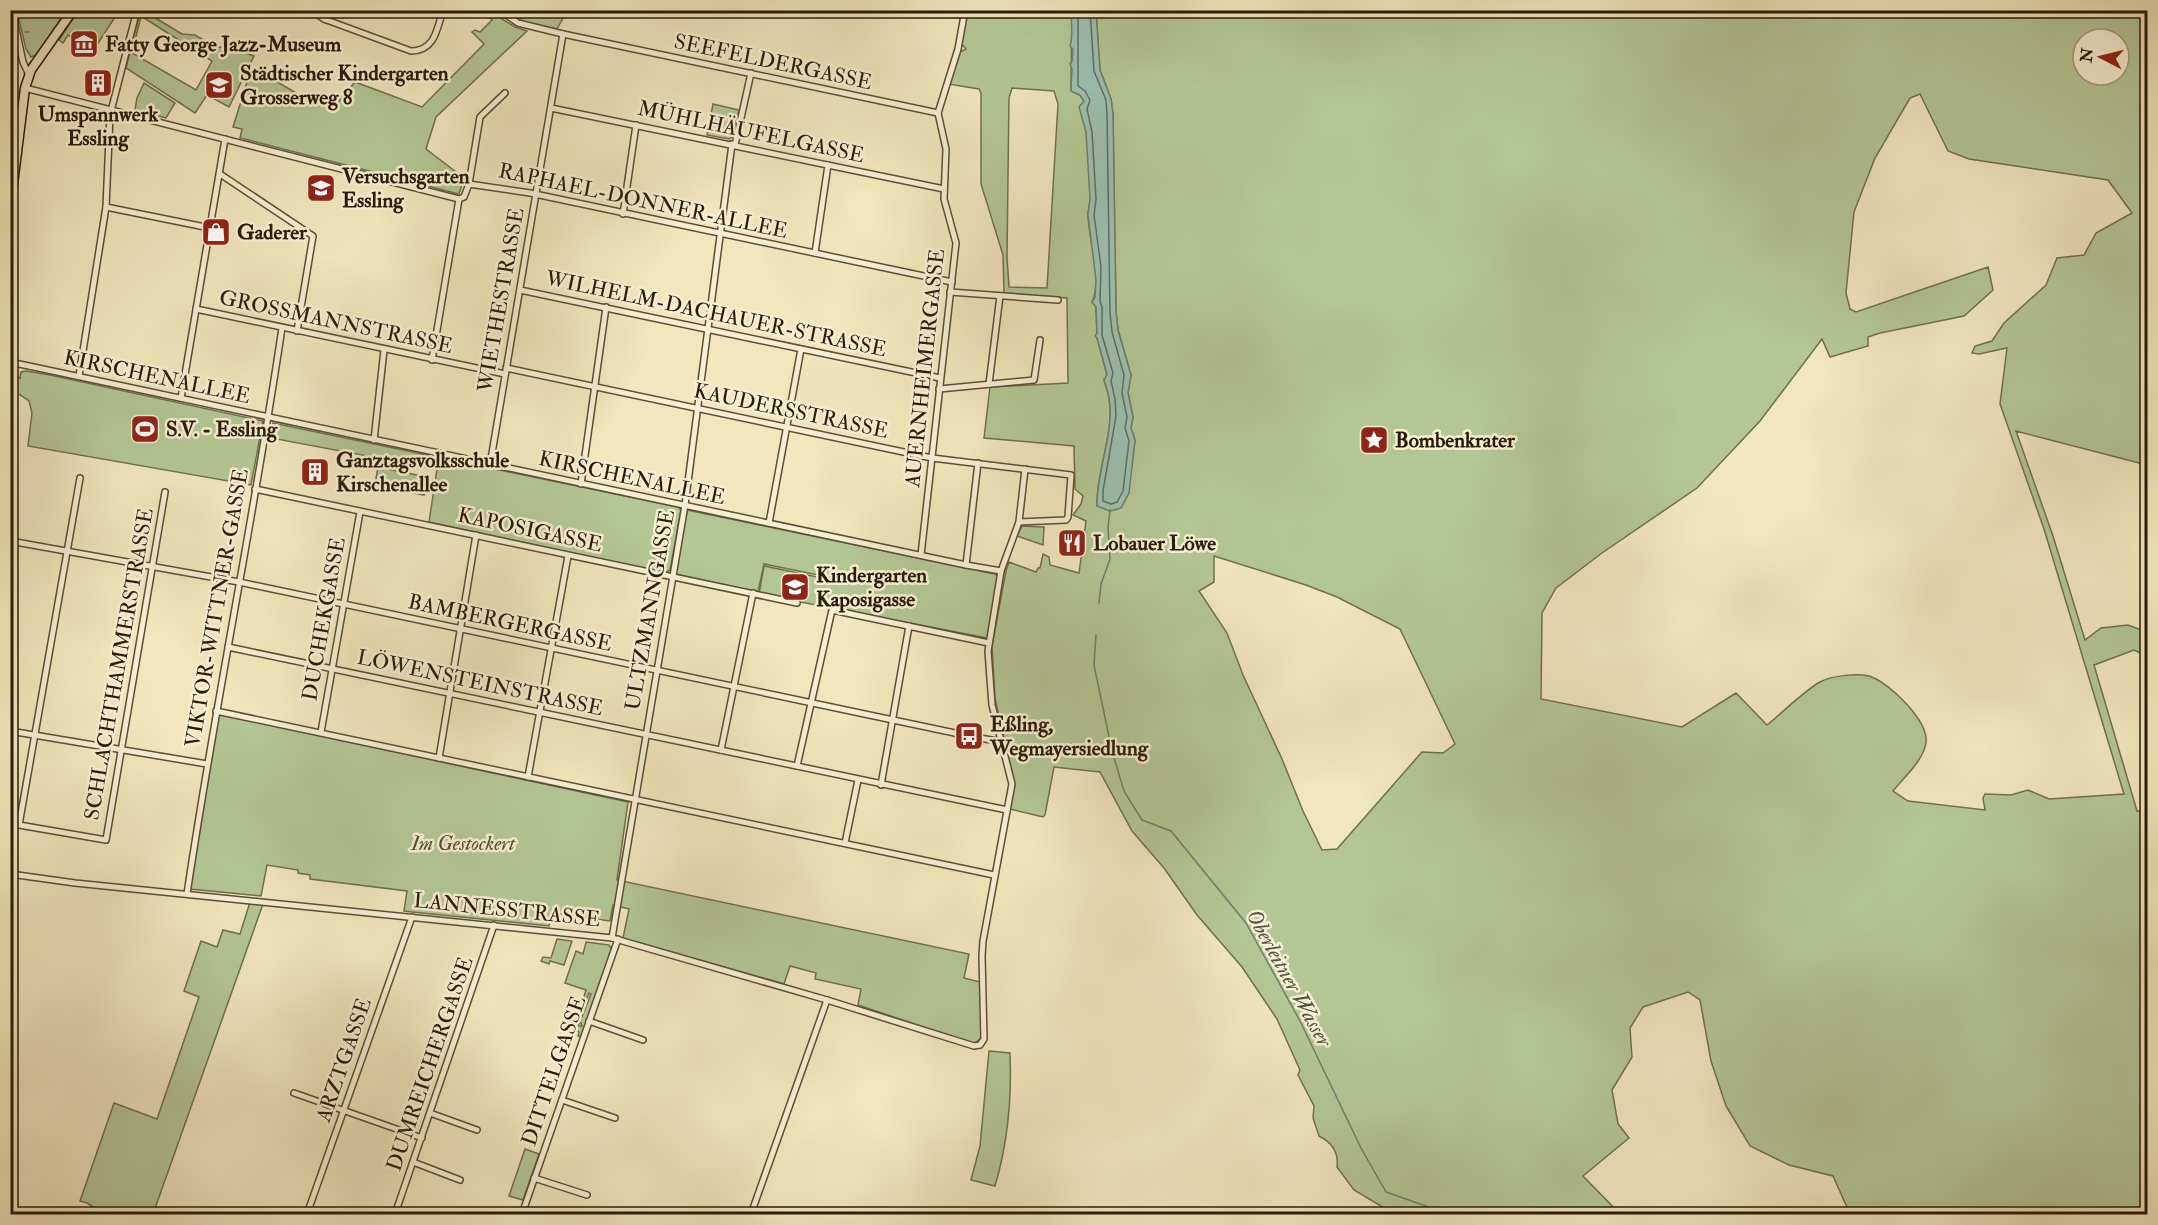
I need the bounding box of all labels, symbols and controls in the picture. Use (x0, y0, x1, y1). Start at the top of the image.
north arrow (2071, 27, 2131, 87)
museum icon: Fatty George Jazz-Museum (68, 28, 100, 60)
street label: SEEFELDERGASSE (672, 28, 874, 96)
place label: Fatty George Jazz-Museum (105, 31, 342, 58)
text: N (2076, 46, 2098, 65)
place label: Städtischer Kindergarten Grosserweg 8 (240, 60, 449, 111)
building icon: Umspannwerk Essling (82, 67, 114, 99)
school or university icon: Städtischer Kindergarten Grosserweg 8 (203, 69, 235, 101)
street label: MÜHLHÄUFELGASSE (635, 95, 867, 169)
place label: Umspannwerk Essling (38, 101, 159, 152)
street label: RAPHAEL-DONNER-ALLEE (496, 157, 790, 245)
place label: Versuchsgarten Essling (341, 163, 470, 214)
school or university icon: Versuchsgarten Essling (305, 172, 337, 204)
street label: WIETHESTRASSE (471, 206, 531, 395)
shop icon: Gaderer (200, 216, 232, 248)
place label: Gaderer (237, 219, 308, 246)
street label: AUERNHEIMERGASSE (899, 247, 951, 490)
street label: WILHELM-DACHAUER-STRASSE (542, 264, 889, 363)
street label: GROSSMANNSTRASSE (217, 284, 455, 360)
street label: KIRSCHENALLEE (61, 344, 253, 410)
street label: KAUDERSSTRASSE (691, 377, 891, 445)
sports icon: S.V. - Essling (129, 413, 161, 445)
place label: S.V. - Essling (166, 416, 278, 443)
place icon: Bombenkrater (1358, 424, 1390, 456)
place label: Bombenkrater (1395, 427, 1516, 454)
street label: KIRSCHENALLEE (536, 445, 728, 511)
place label: Ganztagsvolksschule Kirschenallee (336, 447, 509, 498)
building icon: Ganztagsvolksschule Kirschenallee (299, 456, 331, 488)
street label: VIKTOR-WITTNER-GASSE (179, 466, 255, 750)
street label: KAPOSIGASSE (455, 502, 605, 558)
street label: SCHLACHTHAMMERSTRASSE (78, 506, 160, 822)
street label: ULTZMANNGASSE (619, 508, 681, 712)
restaurant icon: Lobauer Löwe (1056, 527, 1088, 559)
place label: Lobauer Löwe (1093, 530, 1216, 557)
street label: DUCHEKGASSE (296, 535, 352, 703)
place label: Kindergarten Kaposigasse (816, 562, 927, 613)
school or university icon: Kindergarten Kaposigasse (779, 571, 811, 603)
street label: BAMBERGERGASSE (406, 588, 614, 658)
street label: LÖWENSTEINSTRASSE (355, 644, 605, 722)
place label: Eßling, Wegmayersiedlung (989, 711, 1149, 762)
bus stop icon: Eßling, Wegmayersiedlung (953, 720, 985, 752)
park label: Im Gestockert (410, 830, 516, 857)
street label: LANNESSTRASSE (412, 887, 602, 933)
water label: Oberleitner Wasser (1240, 904, 1339, 1053)
street label: DUMREICHERGASSE (381, 953, 479, 1175)
street label: DITTELGASSE (516, 992, 592, 1150)
street label: ARZTGASSE (310, 995, 378, 1126)

